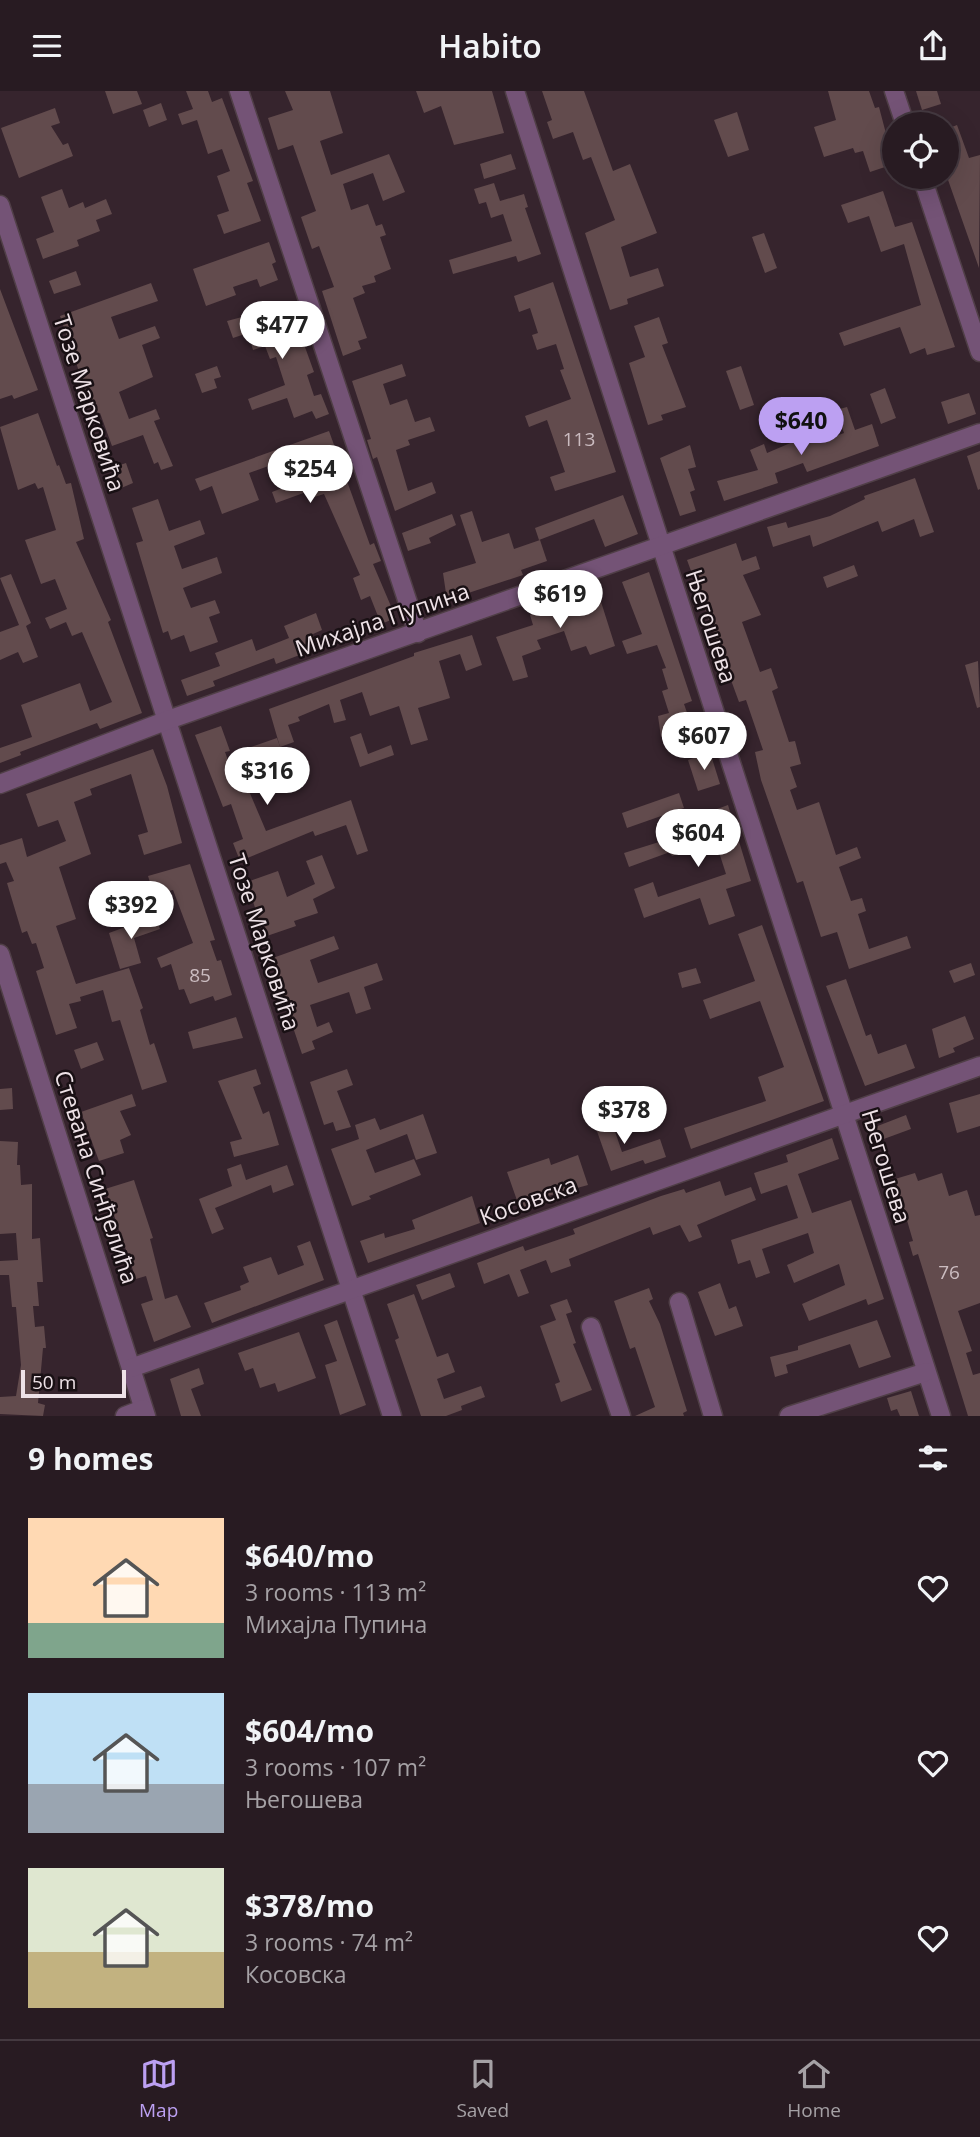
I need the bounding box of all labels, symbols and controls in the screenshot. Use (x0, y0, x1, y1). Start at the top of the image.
text: Habito (438, 24, 542, 67)
icon: menu (28, 27, 66, 65)
icon: share (914, 27, 952, 65)
map controls (882, 112, 959, 189)
button: locate (882, 112, 959, 189)
pin: $477 (241, 301, 323, 361)
text: $477 (256, 308, 308, 340)
street label: Тозе Марковића (46, 310, 134, 496)
pin: $640 (760, 397, 842, 457)
text: $640 (775, 404, 827, 436)
house number: 113 (563, 426, 595, 452)
pin: $254 (269, 445, 351, 505)
text: $254 (284, 452, 336, 484)
street label: Његошева (679, 565, 745, 687)
pin: $619 (519, 571, 601, 630)
street label: Михајла Пупина (291, 574, 473, 664)
text: $619 (534, 577, 586, 609)
pin: $607 (663, 713, 745, 772)
text: $607 (678, 719, 730, 751)
pin: $316 (226, 747, 308, 807)
text: $316 (241, 754, 293, 786)
pin: $604 (657, 809, 739, 869)
text: $604 (672, 816, 724, 848)
street label: Тозе Марковића (221, 849, 309, 1035)
pin: $392 (90, 881, 172, 941)
text: $392 (105, 888, 157, 920)
house number: 85 (189, 962, 211, 988)
street label: Стевана Синђелића (47, 1066, 147, 1288)
pin: $378 (583, 1087, 665, 1146)
text: $378 (598, 1093, 650, 1125)
street label: Његошева (854, 1105, 920, 1227)
street label: Косовска (475, 1168, 581, 1232)
house number: 76 (938, 1259, 960, 1285)
scale bar (21, 1367, 126, 1399)
text: 50 m (32, 1369, 76, 1395)
text: 9 homes (28, 1438, 153, 1479)
icon: filters (914, 1439, 952, 1477)
text: $640/mo (245, 1535, 374, 1576)
icon: home (84, 1546, 168, 1630)
icon: heart (914, 1569, 952, 1607)
text: 3 rooms · 113 m² (245, 1576, 426, 1608)
text: Михајла Пупина (245, 1608, 427, 1640)
text: $604/mo (245, 1710, 374, 1751)
icon: home (84, 1721, 168, 1805)
icon: heart (914, 1744, 952, 1782)
text: 3 rooms · 107 m² (245, 1751, 426, 1783)
text: Његошева (245, 1783, 363, 1815)
text: $378/mo (245, 1885, 374, 1926)
icon: home (84, 1896, 168, 1980)
icon: heart (914, 1919, 952, 1957)
text: 3 rooms · 74 m² (245, 1926, 413, 1958)
text: Косовска (245, 1958, 347, 1990)
tab: Map (139, 2055, 178, 2123)
tab: Saved (456, 2055, 509, 2123)
tab: Home (787, 2055, 841, 2123)

